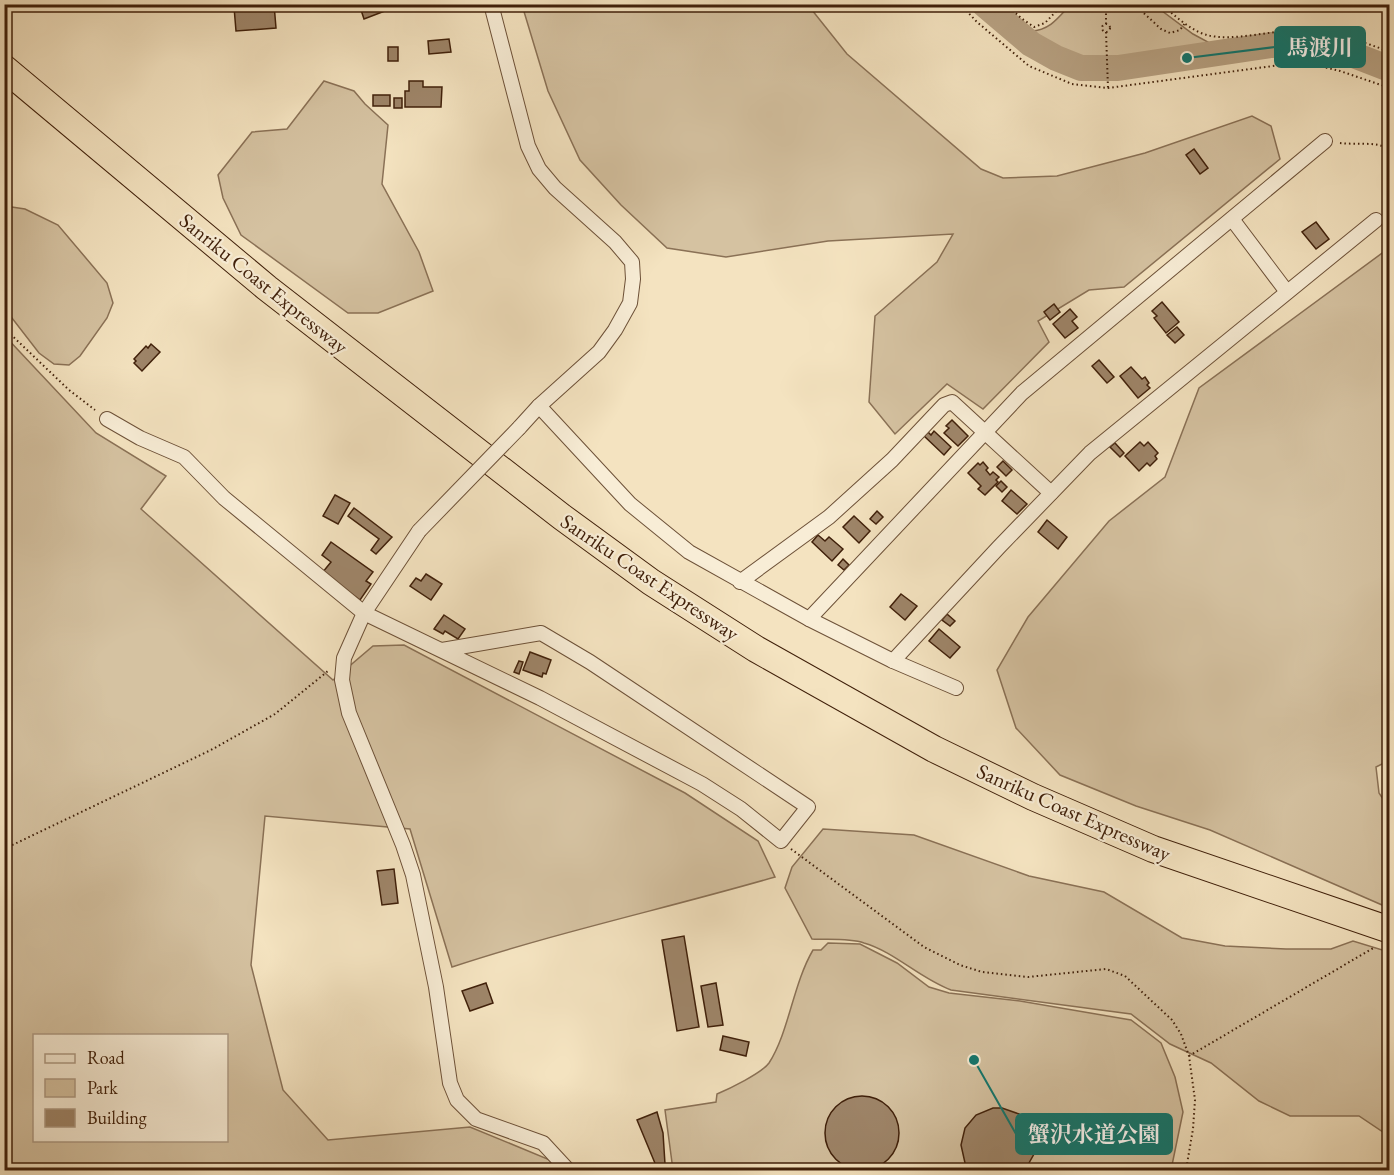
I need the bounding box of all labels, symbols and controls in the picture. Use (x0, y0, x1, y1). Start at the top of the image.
callout: 馬渡川 (1275, 27, 1365, 67)
text: 馬渡川 (1287, 33, 1353, 62)
street label: Sanriku Coast Expressway (174, 207, 354, 360)
street label: Sanriku Coast Expressway (556, 507, 745, 647)
street label: Sanriku Coast Expressway (973, 757, 1176, 867)
legend (33, 1034, 228, 1142)
text: Road (87, 1046, 126, 1069)
text: Park (87, 1076, 118, 1099)
text: Building (87, 1106, 147, 1129)
callout: 蟹沢水道公園 (1016, 1114, 1172, 1154)
text: 蟹沢水道公園 (1028, 1120, 1160, 1149)

